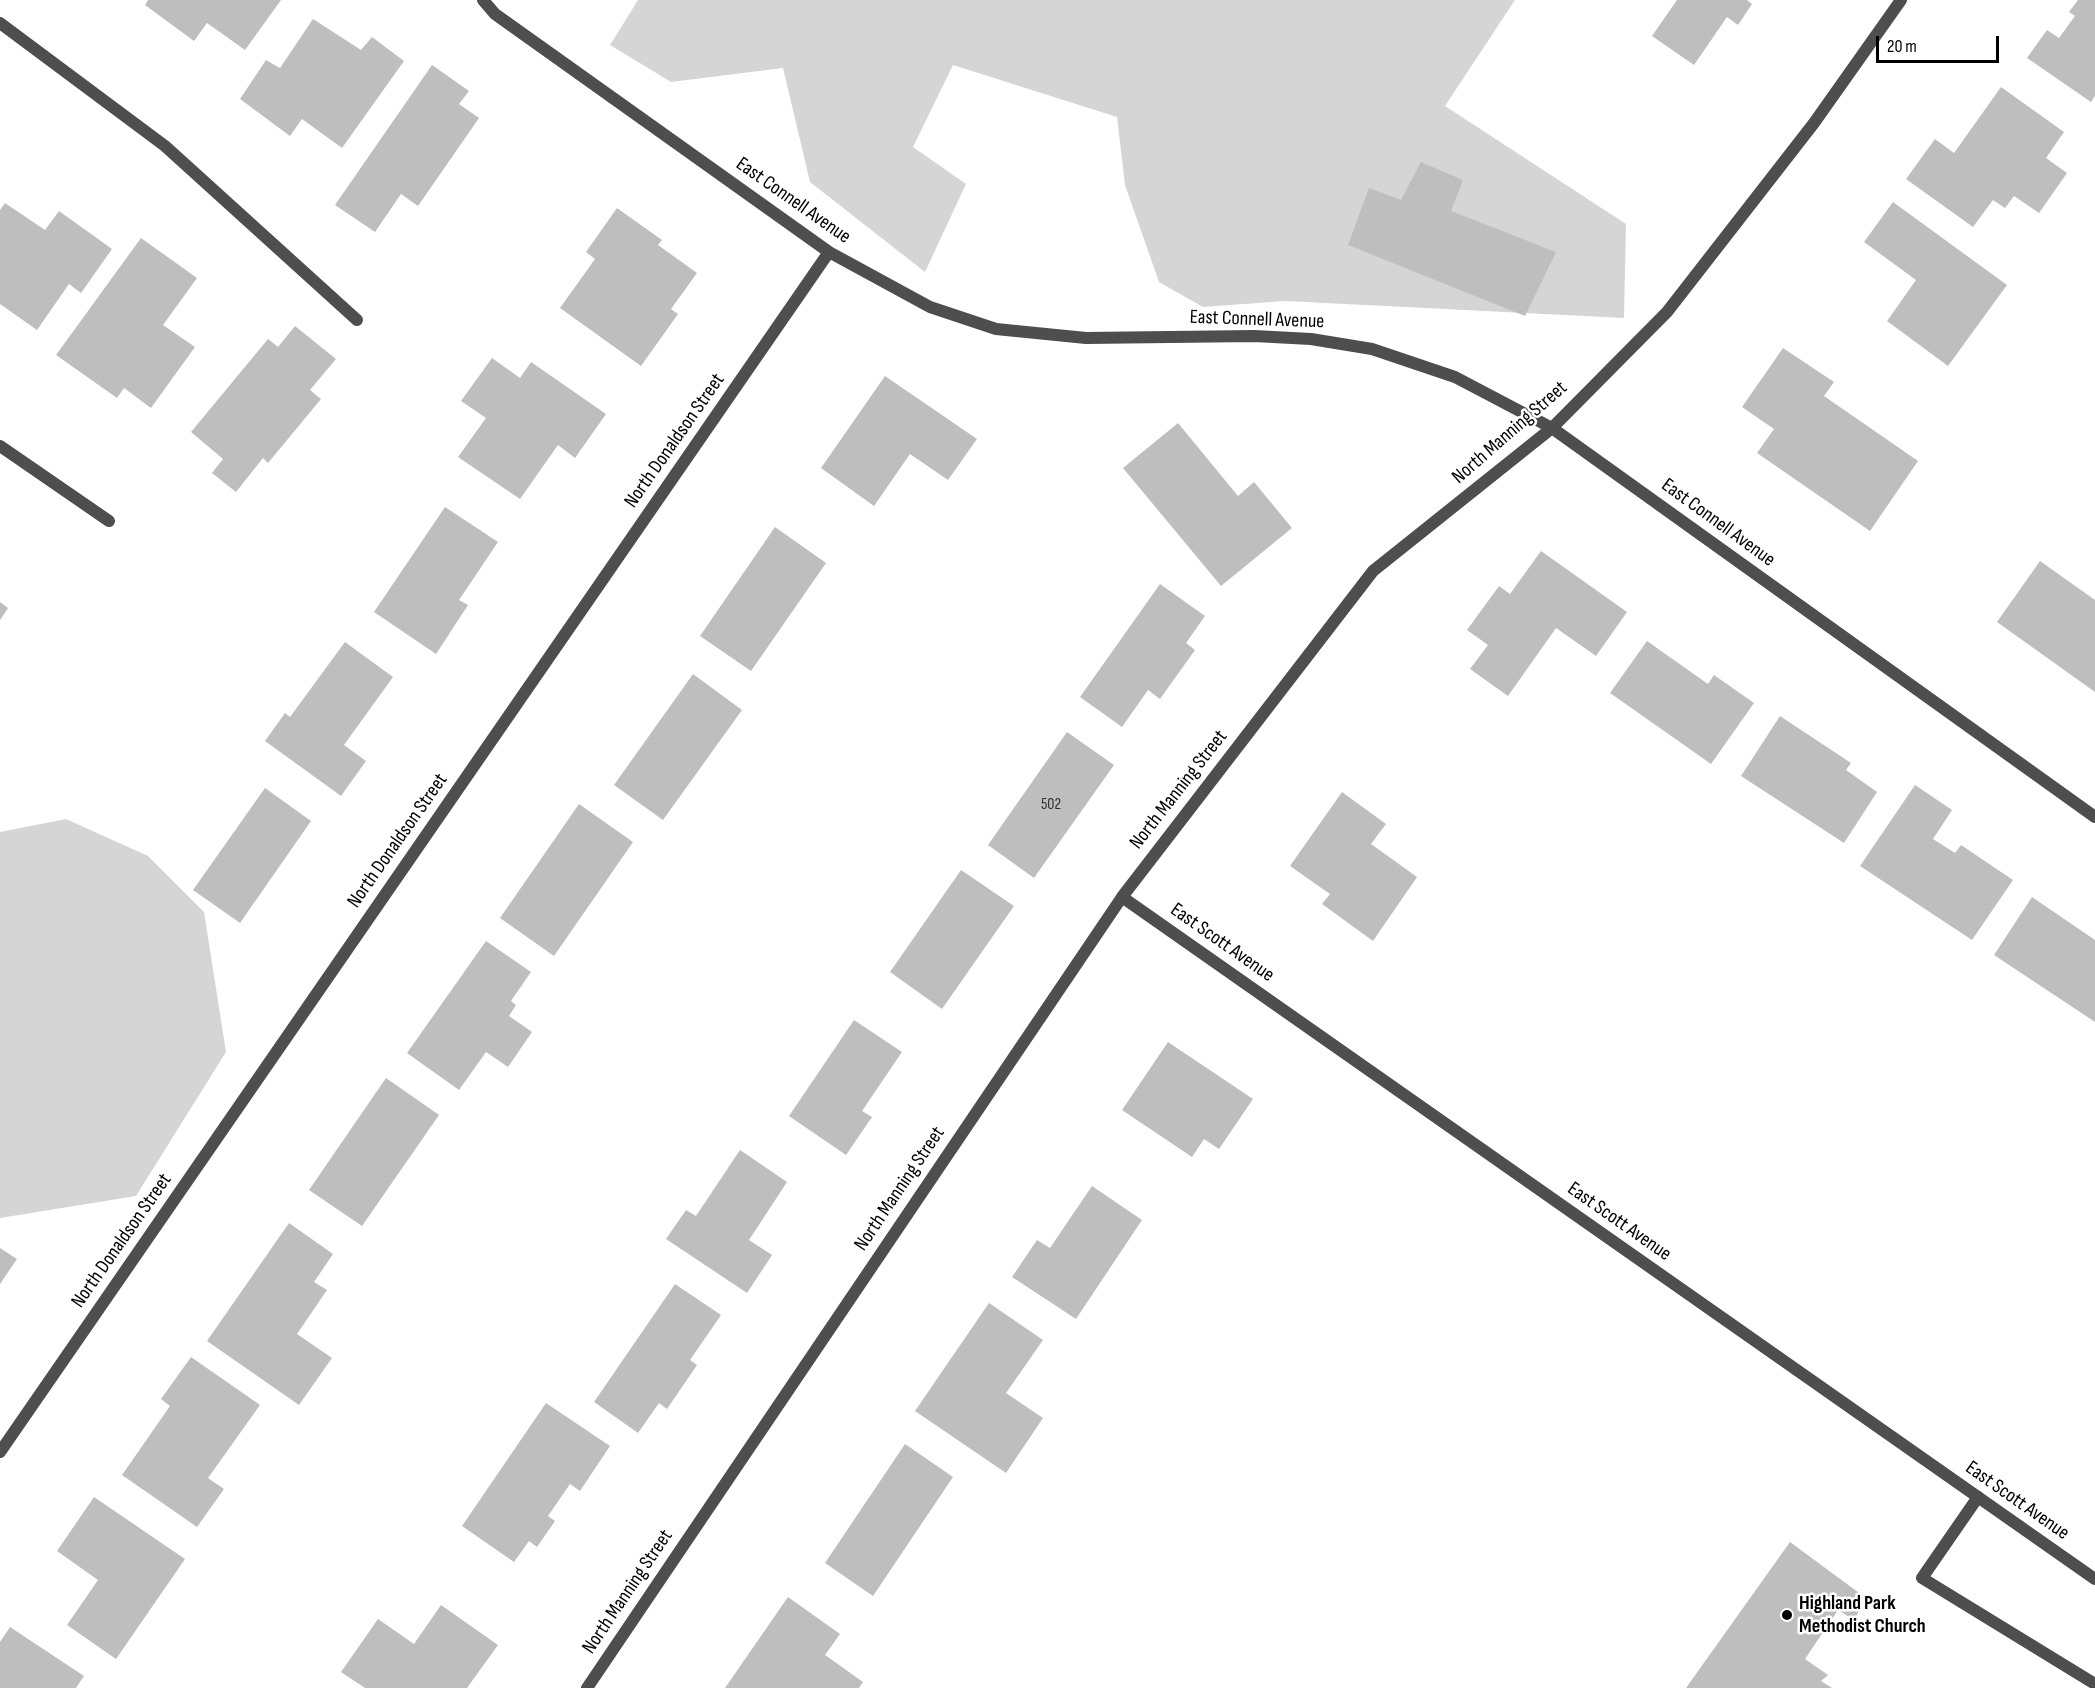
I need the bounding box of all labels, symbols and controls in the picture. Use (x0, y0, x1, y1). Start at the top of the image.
scale bar (1879, 24, 2002, 62)
text: 20 m (1887, 36, 1917, 57)
street label: East Connell Avenue (731, 153, 855, 249)
street label: East Connell Avenue (1189, 306, 1325, 334)
street label: North Donaldson Street (620, 369, 730, 513)
street label: North Manning Street (1448, 376, 1572, 490)
street label: East Connell Avenue (1656, 474, 1780, 572)
street label: North Manning Street (1125, 726, 1233, 854)
street label: North Donaldson Street (343, 769, 453, 913)
house number: 502 (1041, 795, 1061, 815)
street label: East Scott Avenue (1166, 898, 1278, 988)
street label: North Manning Street (850, 1122, 950, 1256)
street label: North Donaldson Street (67, 1169, 177, 1313)
street label: East Scott Avenue (1563, 1177, 1675, 1267)
street label: East Scott Avenue (1961, 1456, 2073, 1546)
street label: North Manning Street (578, 1525, 678, 1659)
place label: Highland Park Methodist Church (1799, 1592, 1926, 1639)
marker: Highland Park Methodist Church (1780, 1608, 1794, 1622)

